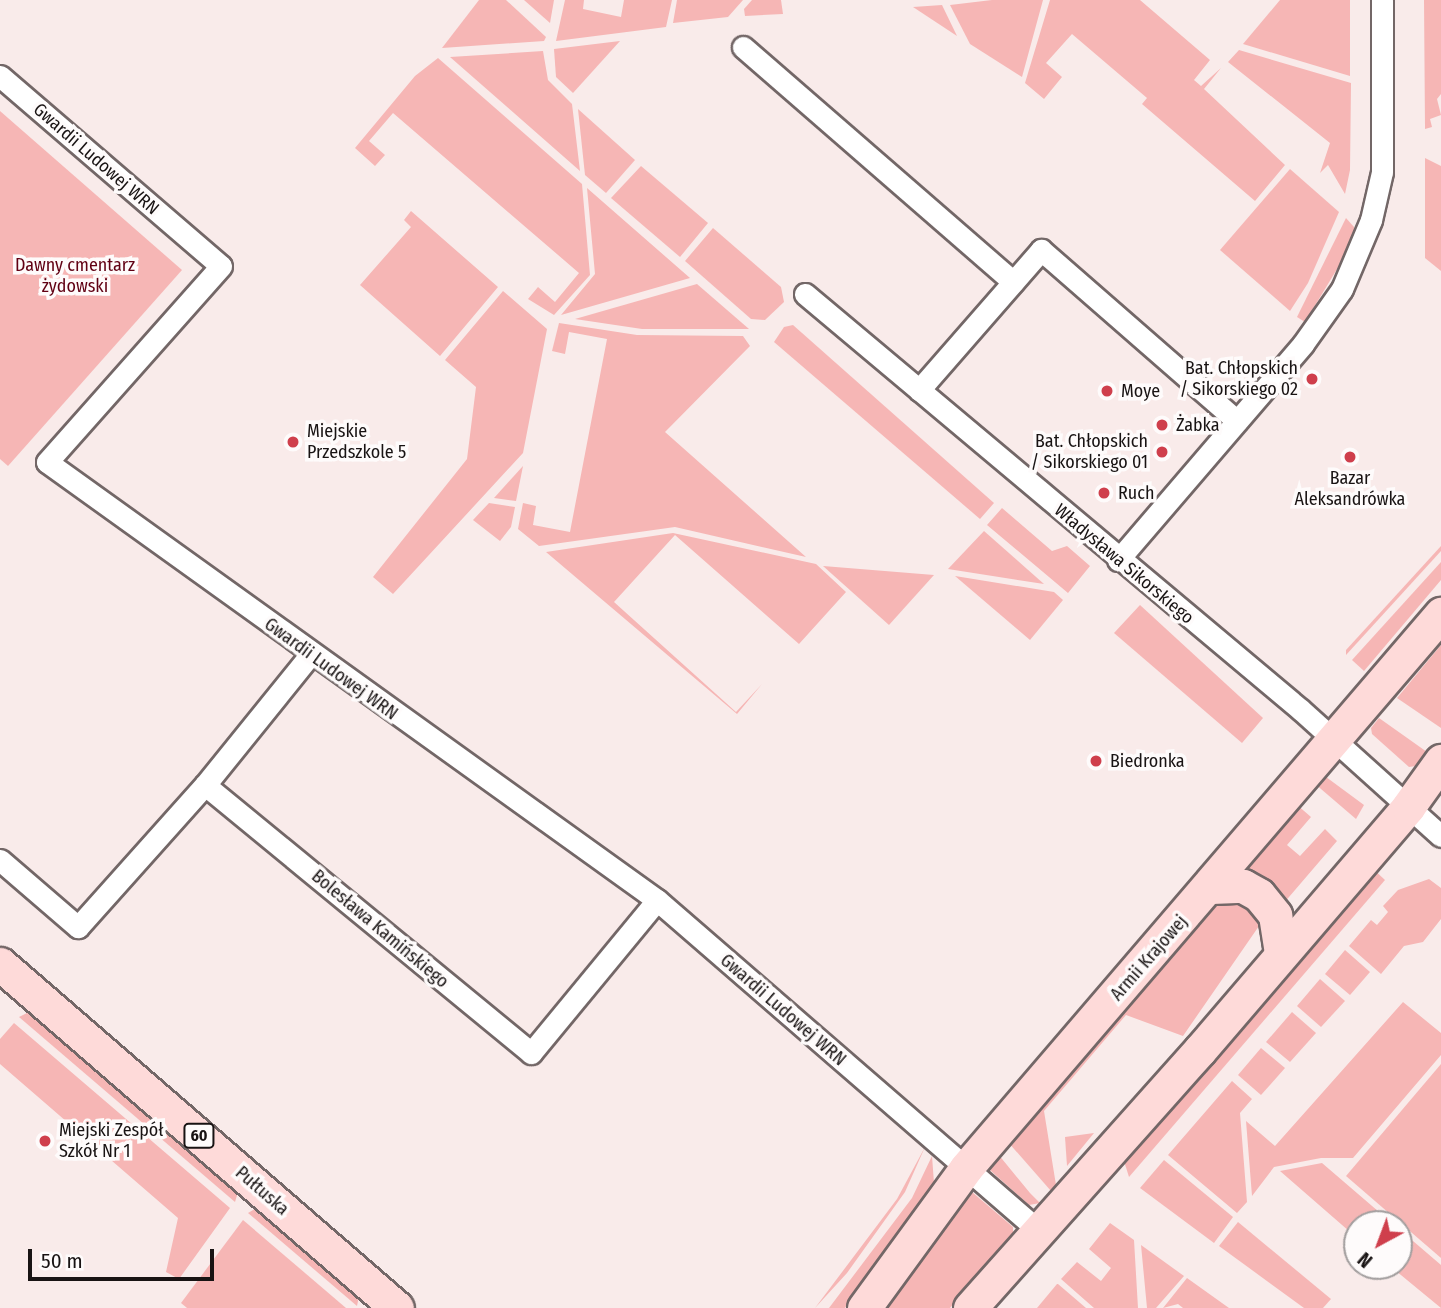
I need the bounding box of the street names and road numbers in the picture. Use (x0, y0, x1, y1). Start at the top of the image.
street label: Gwardii Ludowej WRN (29, 99, 163, 219)
street label: Władysława Sikorskiego (1050, 499, 1198, 629)
street label: Gwardii Ludowej WRN (260, 613, 402, 725)
street label: Bolesława Kamińskiego (307, 865, 453, 993)
street label: Armii Krajowej (1106, 911, 1192, 1005)
street label: Gwardii Ludowej WRN (716, 950, 850, 1070)
road number: 60 (183, 1124, 215, 1148)
street label: Pułtuska (231, 1162, 293, 1220)

